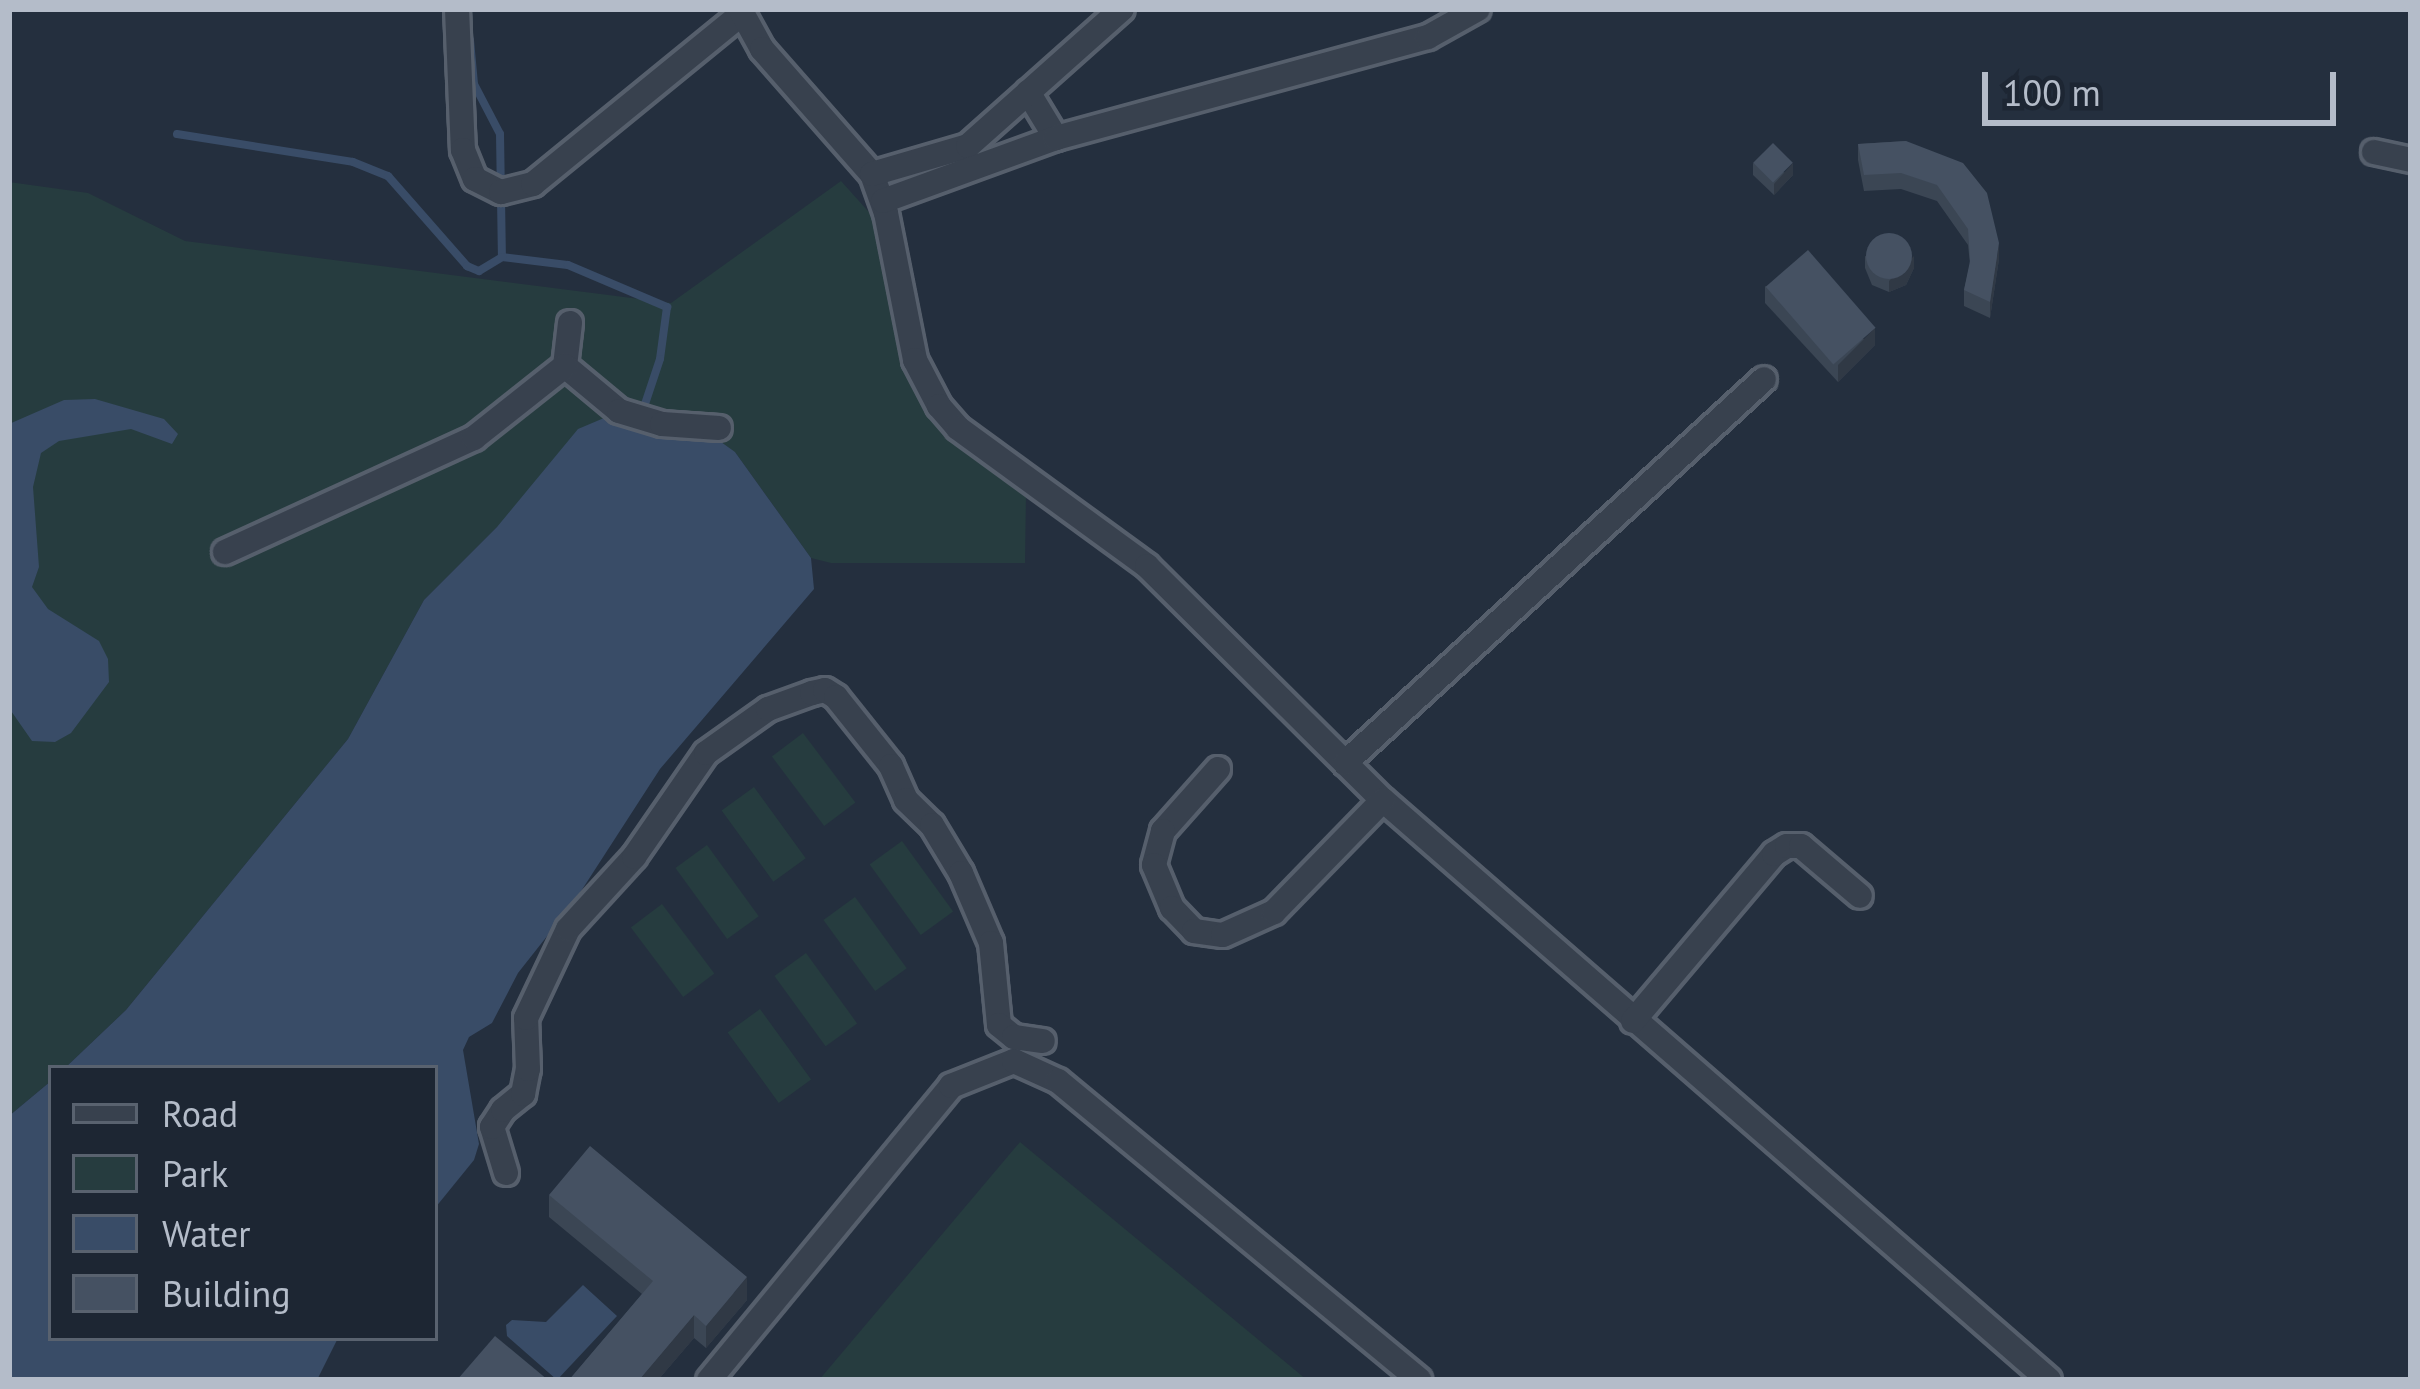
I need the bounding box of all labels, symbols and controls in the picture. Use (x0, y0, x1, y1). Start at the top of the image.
scale bar (1988, 48, 2342, 122)
text: 100 m (2003, 69, 2101, 116)
legend (48, 1065, 438, 1341)
text: Road (162, 1090, 238, 1137)
text: Park (162, 1150, 228, 1197)
text: Water (162, 1210, 251, 1257)
text: Building (162, 1270, 291, 1317)

